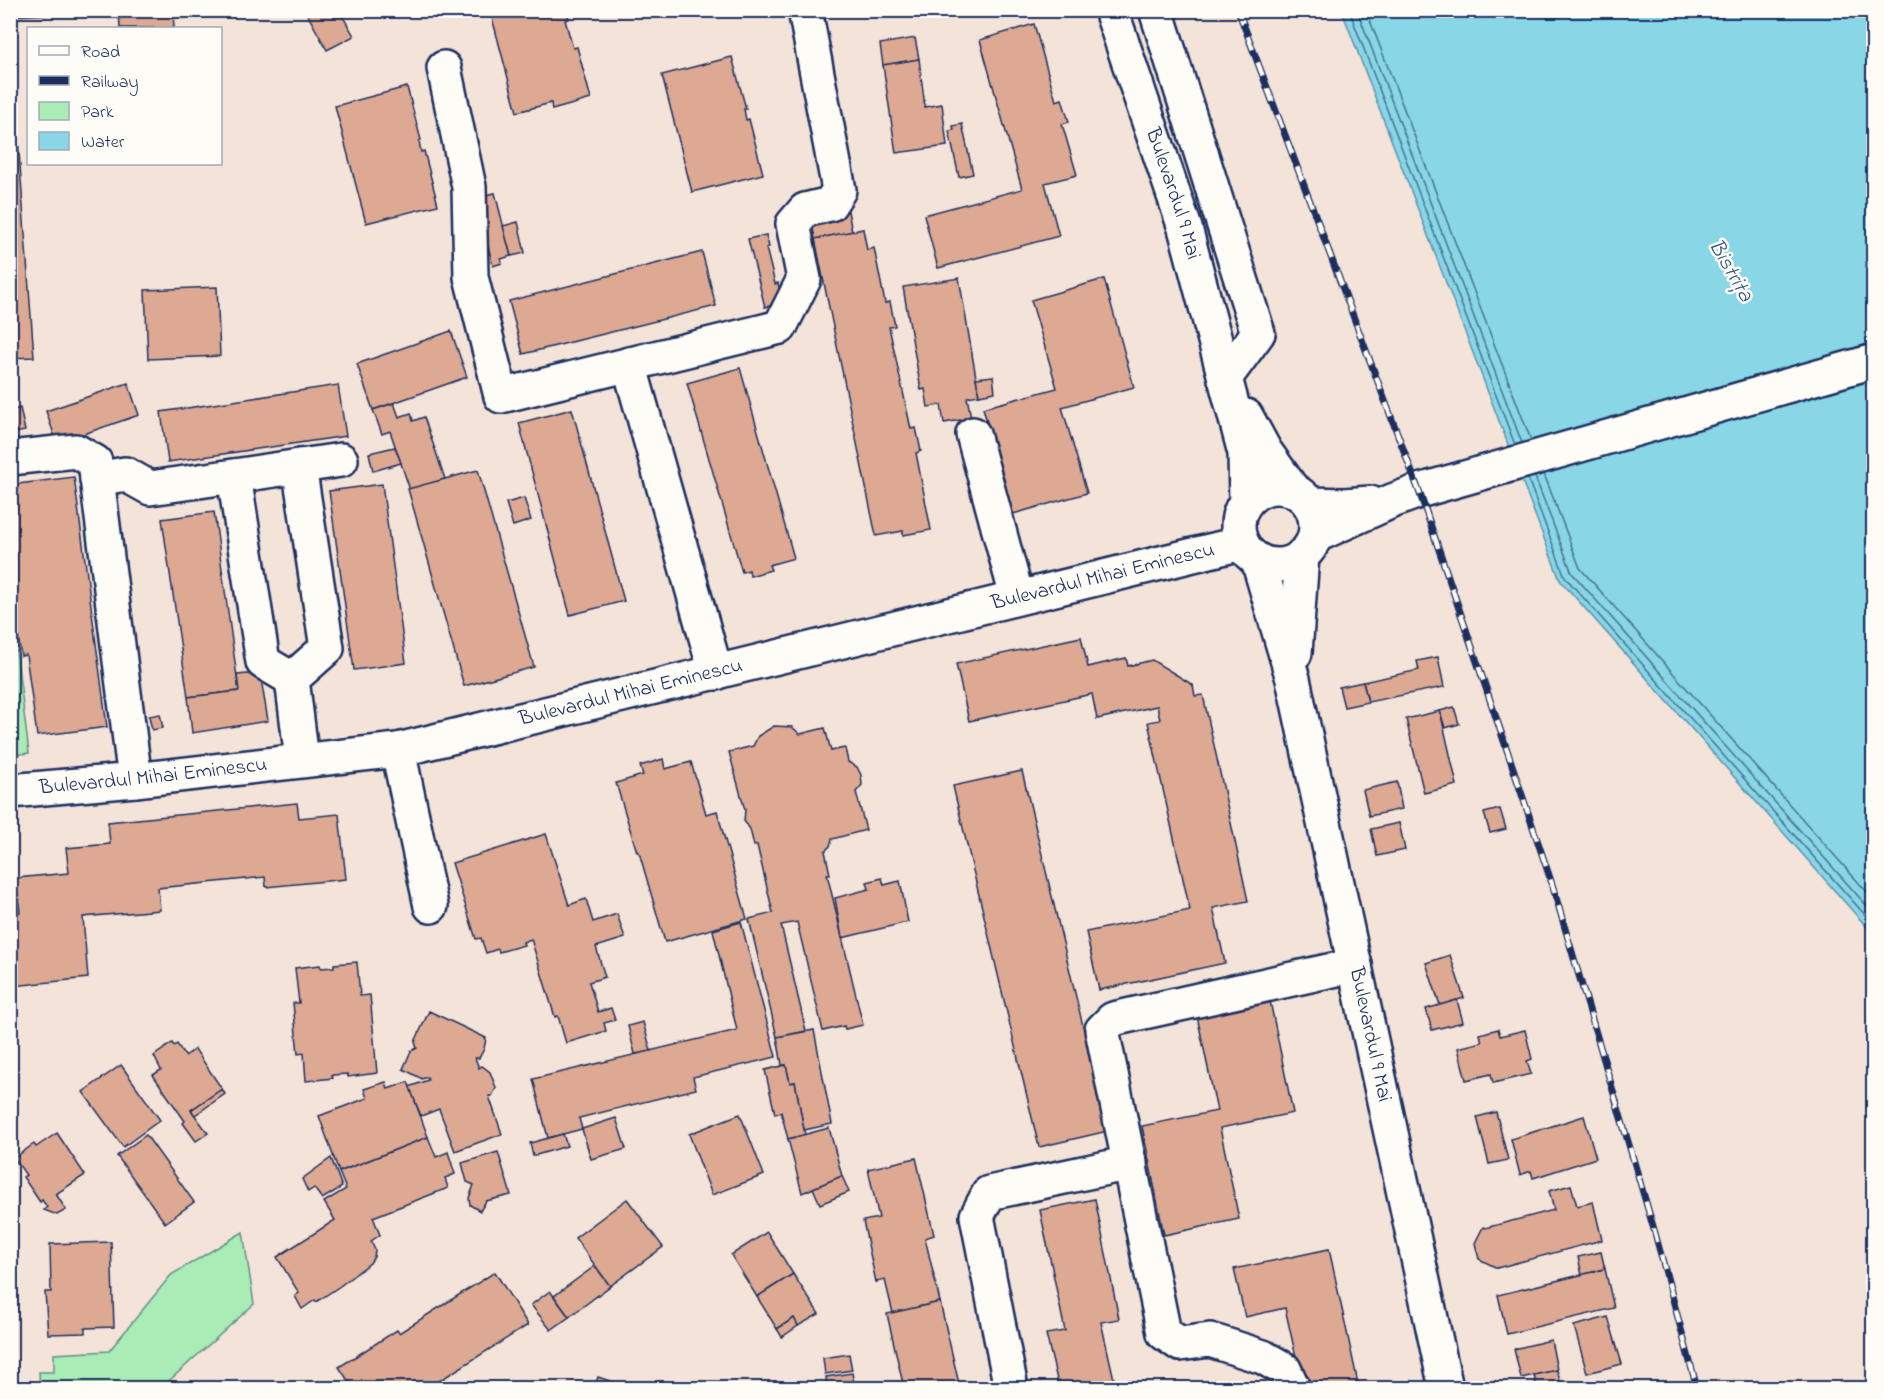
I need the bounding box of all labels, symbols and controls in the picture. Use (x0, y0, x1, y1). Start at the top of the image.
legend (27, 27, 222, 165)
text: Road (81, 40, 120, 66)
text: Railway (81, 70, 138, 96)
text: Park (81, 100, 114, 126)
street label: Bulevardul 9 Mai (1137, 123, 1208, 263)
text: Water (81, 130, 125, 156)
water label: Bistrița (1699, 234, 1761, 309)
street label: Bulevardul Mihai Eminescu (987, 535, 1218, 619)
street label: Bulevardul Mihai Eminescu (515, 651, 746, 735)
street label: Bulevardul Mihai Eminescu (37, 750, 269, 803)
street label: Bulevardul 9 Mai (1340, 964, 1399, 1105)

